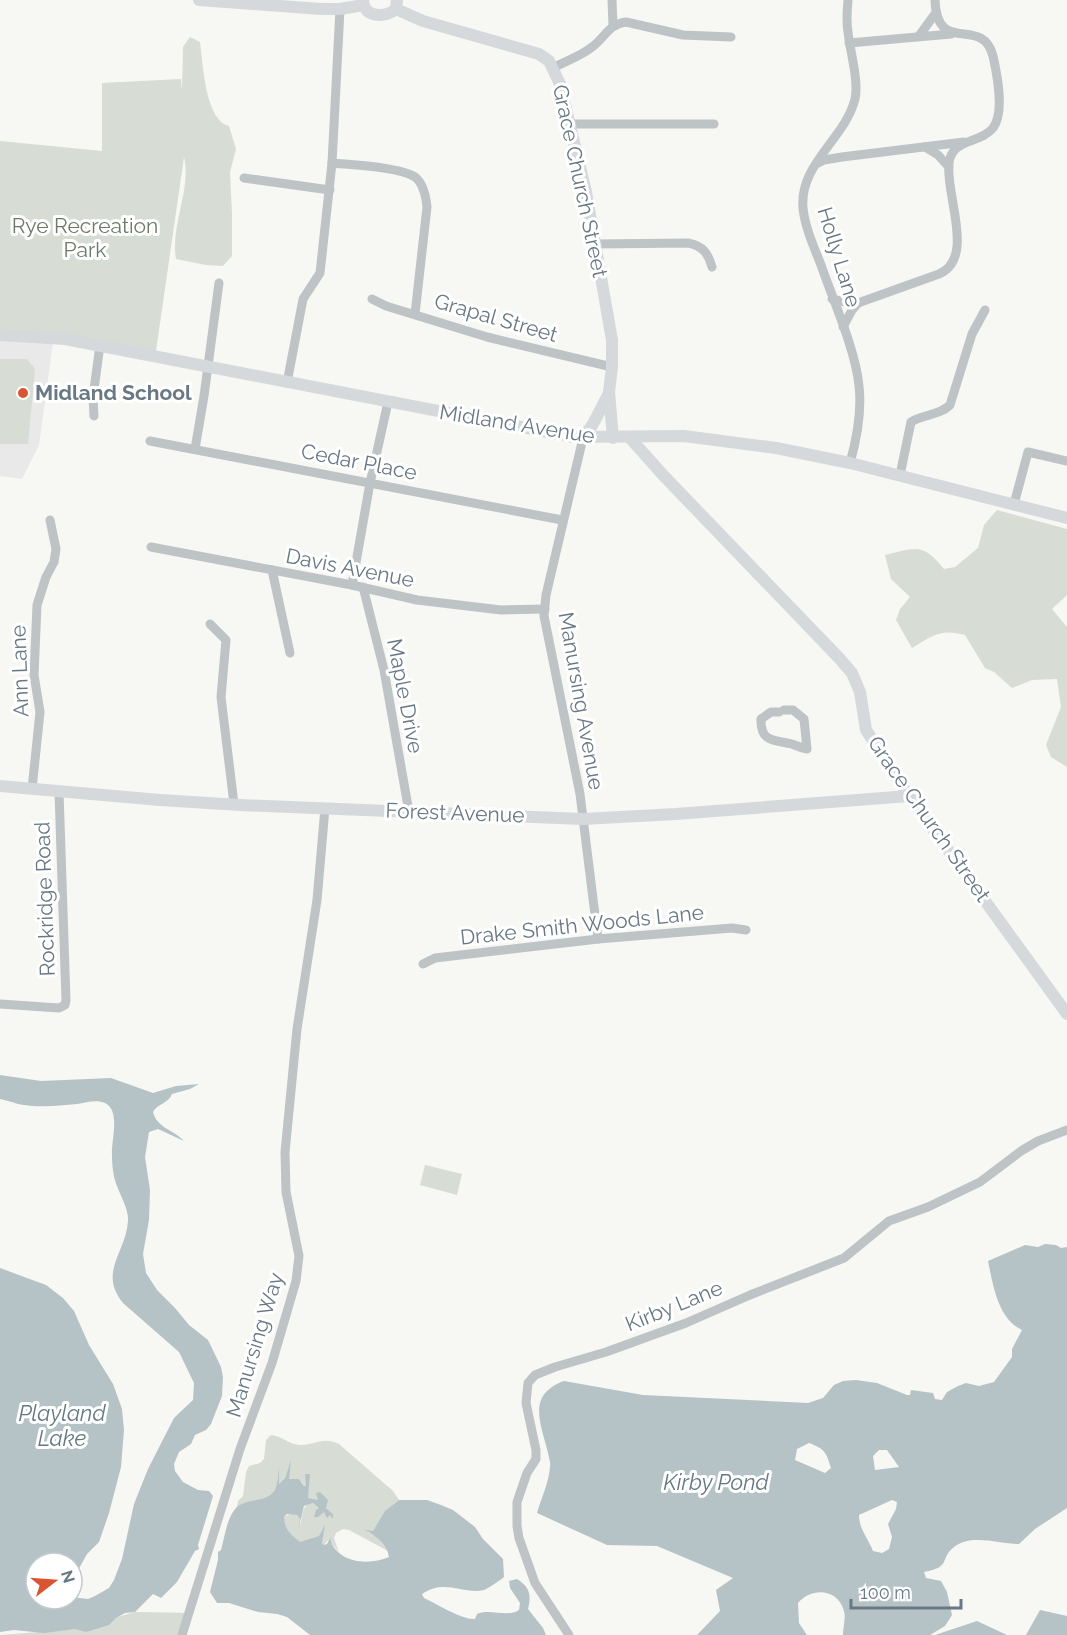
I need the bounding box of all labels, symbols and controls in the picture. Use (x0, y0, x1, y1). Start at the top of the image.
street label: Grace Church Street (548, 82, 613, 280)
street label: Holly Lane (812, 204, 867, 310)
park label: Rye Recreation Park (12, 213, 158, 262)
street label: Grapal Street (432, 288, 561, 347)
place label: Midland School (35, 380, 192, 405)
marker: Midland School (16, 386, 30, 400)
street label: Midland Avenue (438, 399, 597, 448)
street label: Cedar Place (299, 438, 419, 485)
street label: Davis Avenue (284, 543, 416, 592)
street label: Manursing Avenue (554, 610, 609, 792)
street label: Ann Lane (5, 624, 34, 718)
street label: Maple Drive (382, 636, 429, 755)
street label: Grace Church Street (863, 731, 996, 906)
street label: Forest Avenue (385, 798, 525, 827)
street label: Rockridge Road (29, 821, 60, 977)
street label: Drake Smith Woods Lane (459, 899, 705, 950)
street label: Manursing Way (221, 1270, 288, 1420)
street label: Kirby Lane (622, 1275, 726, 1336)
water label: Playland Lake (18, 1400, 106, 1451)
water label: Kirby Pond (663, 1469, 769, 1495)
north arrow (24, 1551, 84, 1611)
text: N (57, 1568, 79, 1585)
scale bar (851, 1572, 960, 1610)
text: 100 m (860, 1582, 911, 1603)

